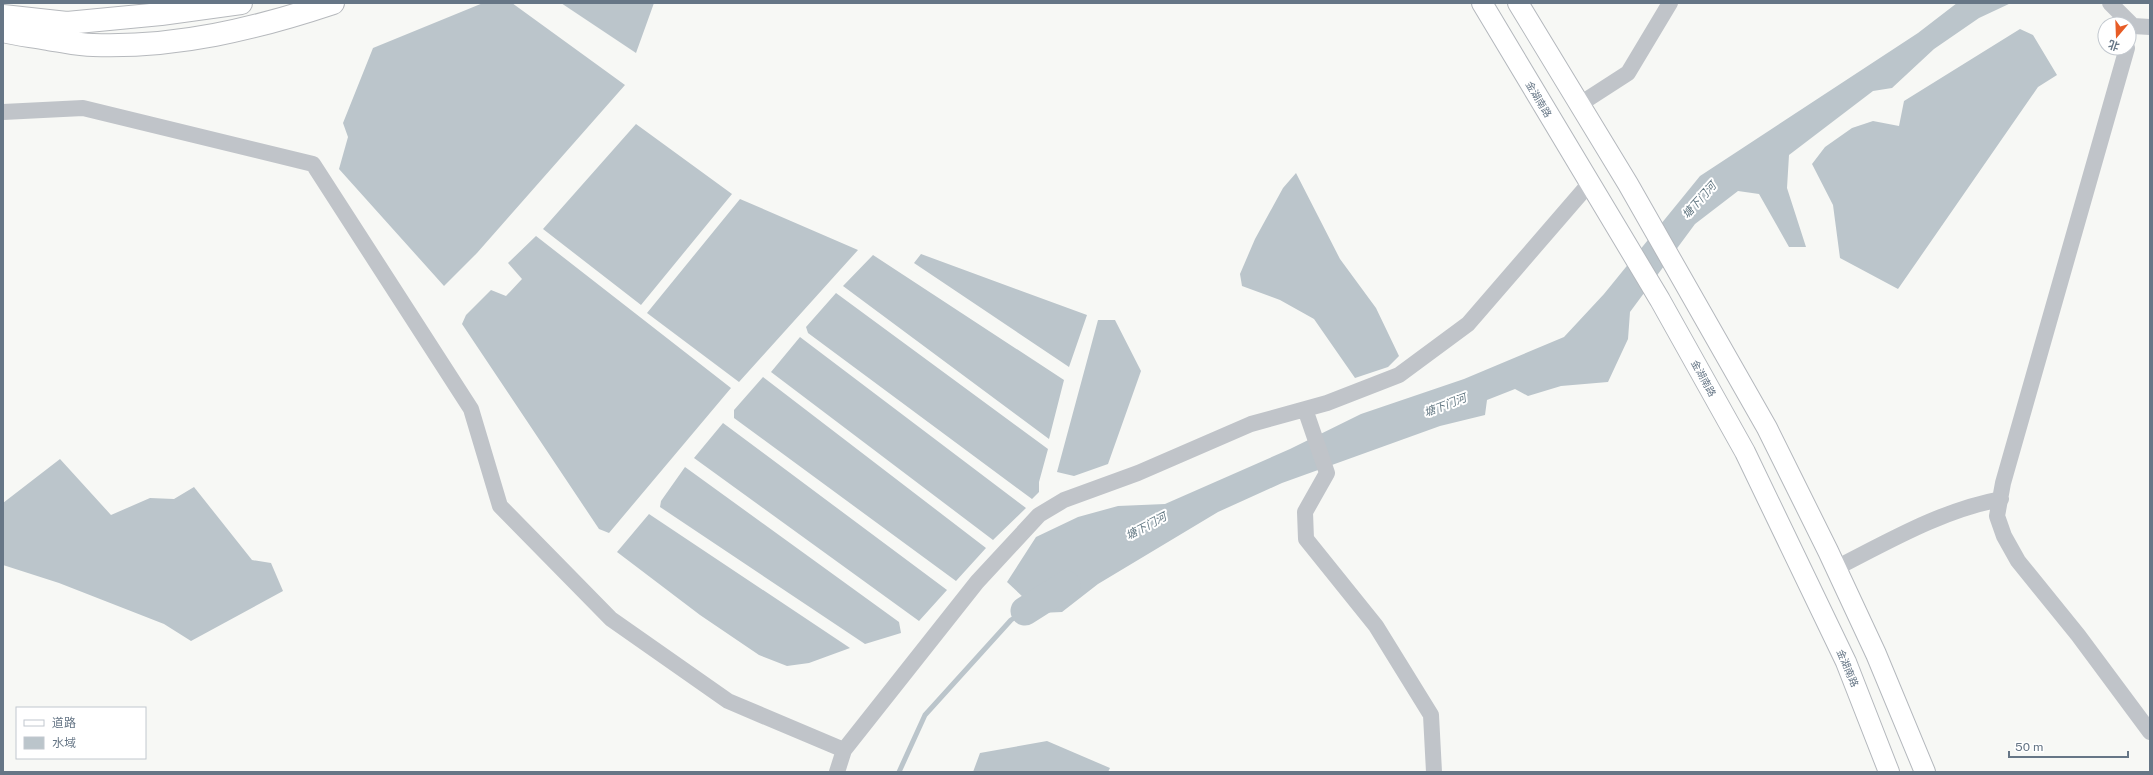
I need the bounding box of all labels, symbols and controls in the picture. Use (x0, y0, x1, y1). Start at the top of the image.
north arrow (2097, 16, 2137, 56)
text: 北 (2107, 38, 2121, 53)
street label: 金湖南路 (1524, 79, 1554, 119)
water label: 塘下门河 (1680, 178, 1720, 220)
street label: 金湖南路 (1689, 358, 1719, 398)
water label: 塘下门河 (1422, 391, 1470, 418)
water label: 塘下门河 (1124, 509, 1170, 542)
street label: 金湖南路 (1835, 647, 1861, 689)
legend (16, 707, 146, 759)
text: 道路 (52, 716, 76, 730)
scale bar (2009, 733, 2128, 759)
text: 水域 (52, 736, 76, 750)
text: 50 m (2015, 740, 2043, 754)

